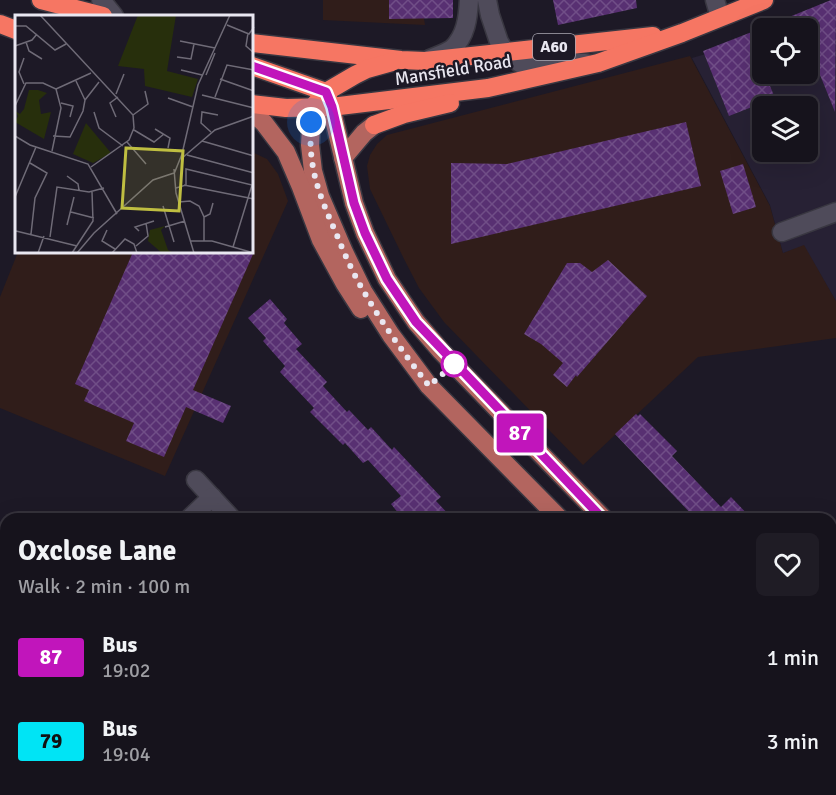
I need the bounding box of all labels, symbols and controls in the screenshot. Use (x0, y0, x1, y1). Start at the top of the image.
inset map (15, 15, 254, 254)
map controls (752, 18, 818, 162)
button: locate (752, 18, 818, 84)
road number: A60 (533, 34, 575, 60)
street label: Mansfield Road (393, 50, 513, 90)
button: layers (752, 96, 818, 162)
your location (296, 107, 326, 137)
unlabelled marker (441, 351, 467, 377)
line badge: 87 (493, 414, 547, 452)
text: 87 (509, 420, 531, 446)
button: heart (756, 533, 819, 596)
text: Oxclose Lane (18, 534, 177, 568)
text: Walk · 2 min · 100 m (18, 574, 190, 599)
text: Bus (102, 631, 137, 658)
text: 87 (40, 644, 62, 670)
text: 1 min (767, 644, 819, 671)
text: 19:02 (102, 658, 151, 683)
text: Bus (102, 715, 137, 742)
text: 79 (40, 728, 62, 754)
text: 3 min (767, 728, 819, 755)
text: 19:04 (102, 742, 151, 767)

